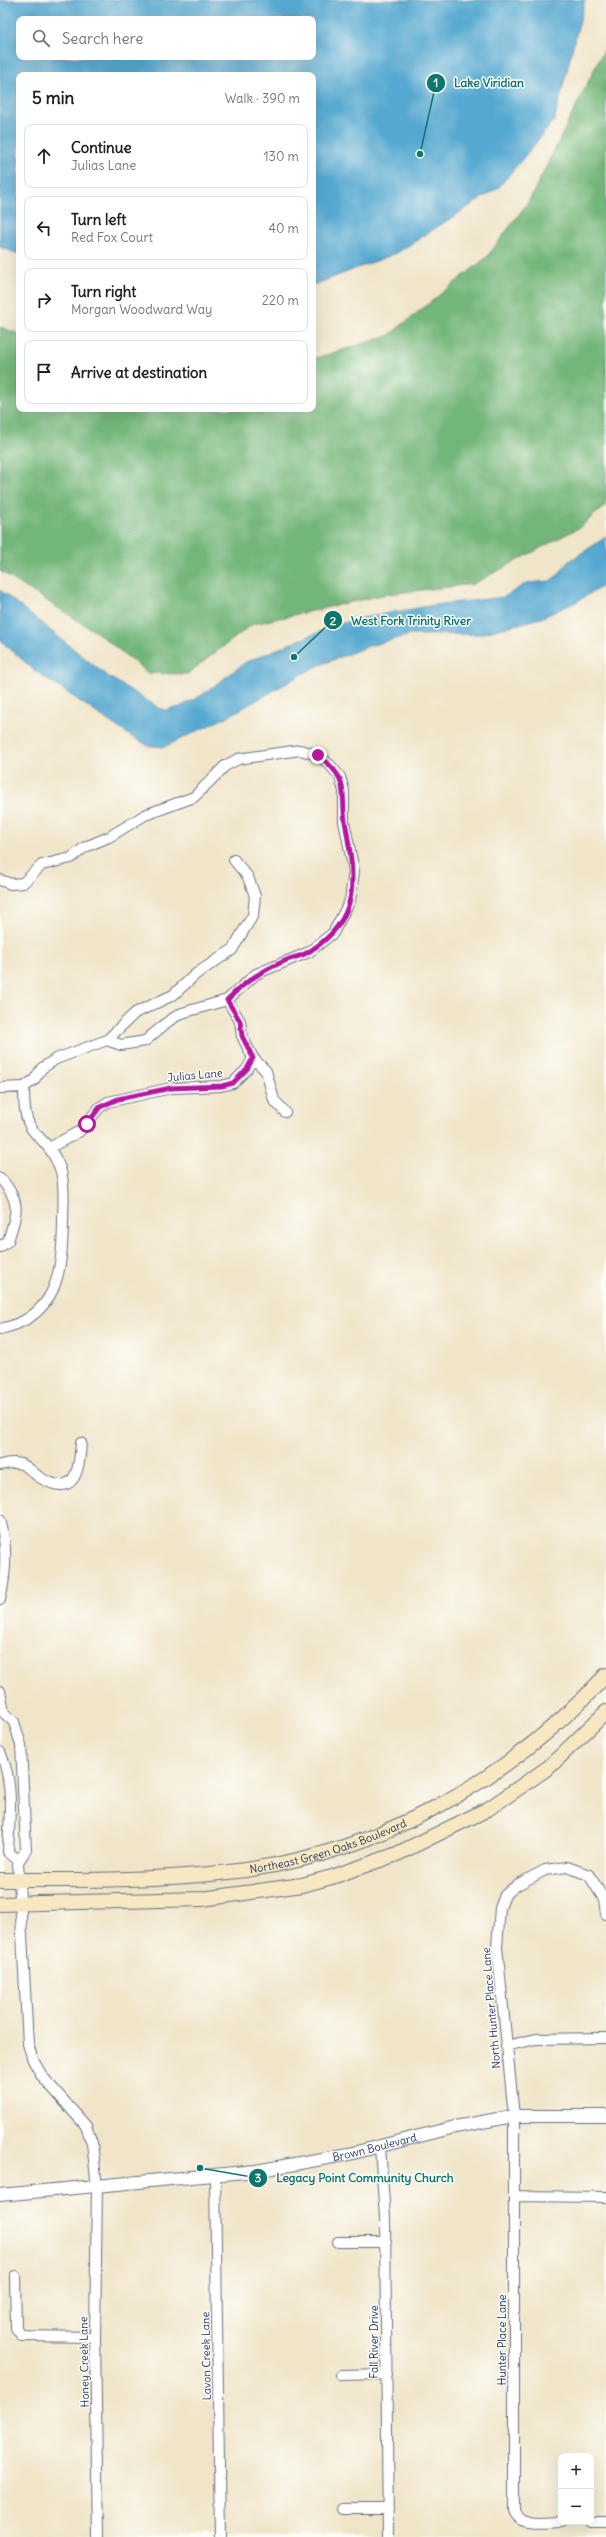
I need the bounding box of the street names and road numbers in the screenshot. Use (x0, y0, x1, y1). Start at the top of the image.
street label: Julias Lane (167, 1066, 223, 1084)
street label: Northeast Green Oaks Boulevard (249, 1816, 409, 1876)
street label: North Hunter Place Lane (479, 1947, 503, 2069)
street label: Brown Boulevard (331, 2130, 418, 2164)
street label: Hunter Place Lane (495, 2294, 509, 2385)
street label: Fall River Drive (367, 2305, 381, 2379)
street label: Lavon Creek Lane (198, 2312, 214, 2400)
street label: Honey Creek Lane (76, 2316, 92, 2408)

